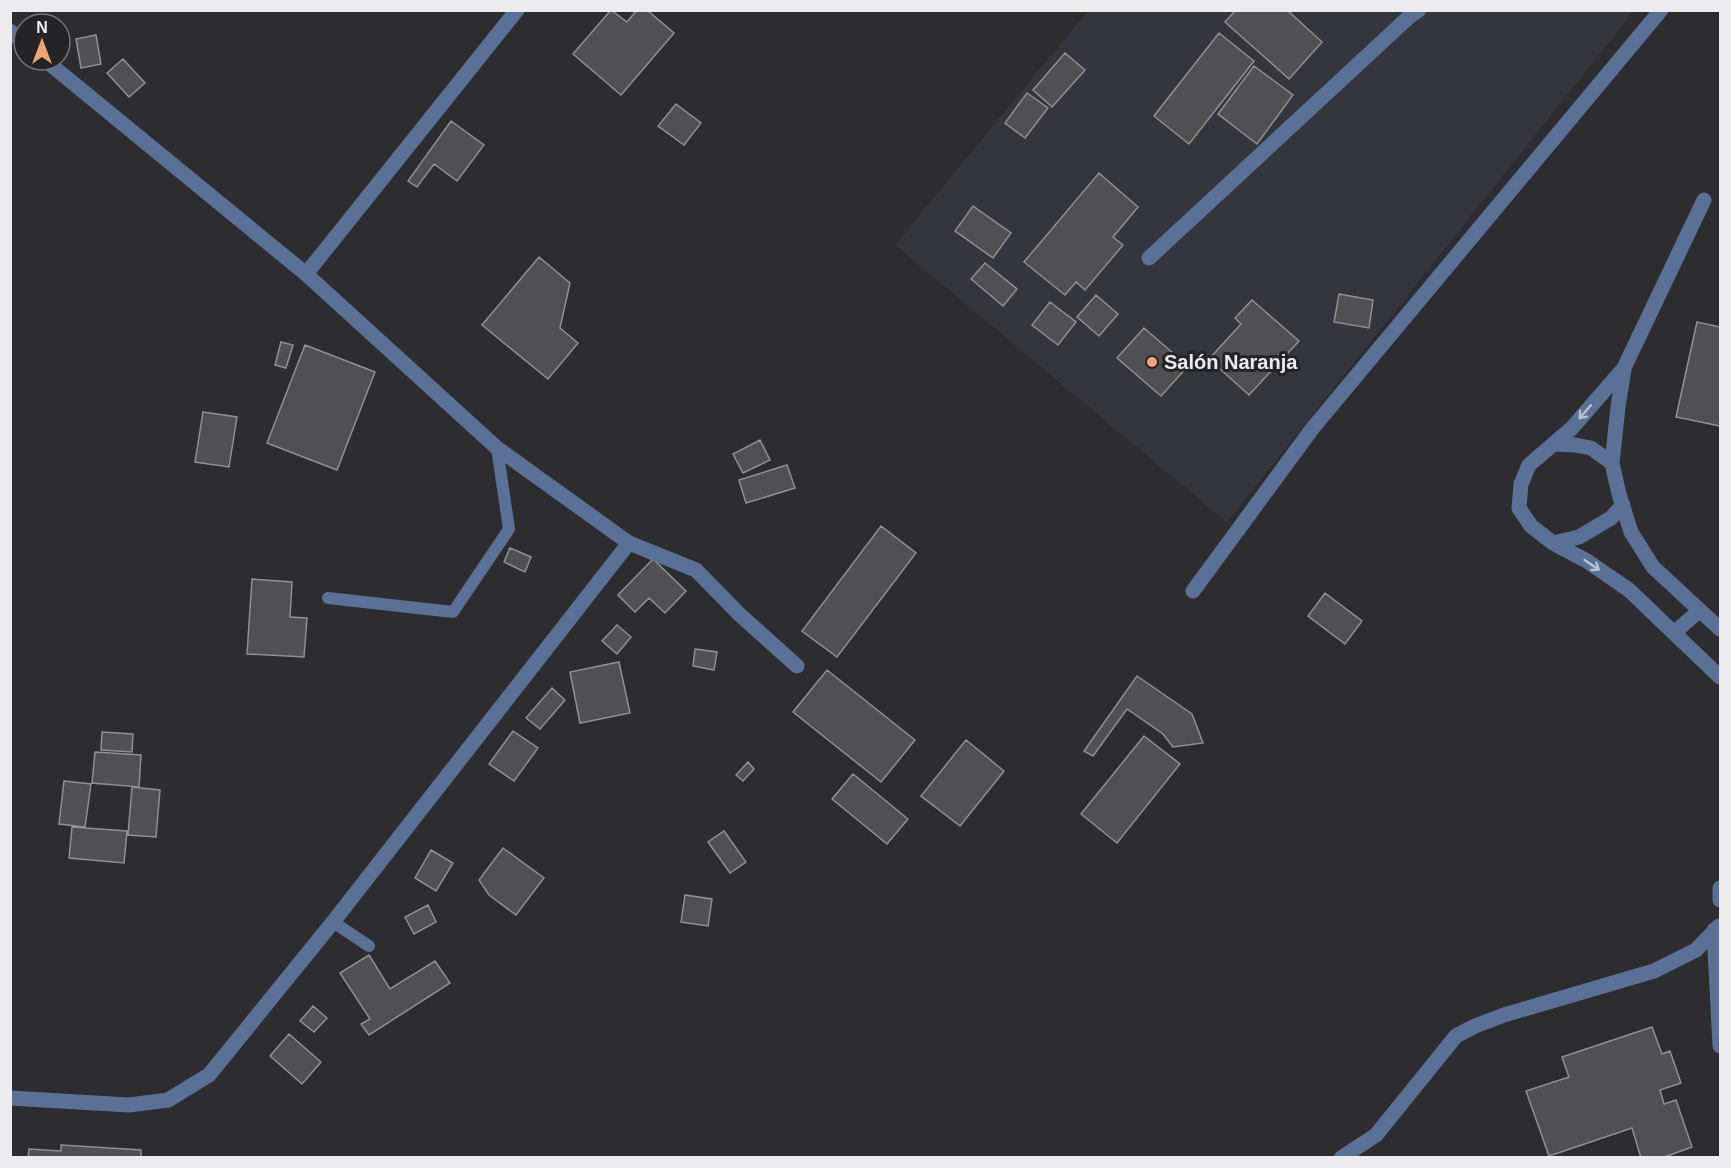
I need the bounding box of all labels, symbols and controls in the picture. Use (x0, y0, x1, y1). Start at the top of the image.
north arrow (12, 12, 72, 72)
text: N (36, 19, 48, 36)
place label: Salón Naranja (1164, 351, 1298, 373)
marker: Salón Naranja (1145, 355, 1159, 369)
one-way arrow (1578, 404, 1592, 419)
one-way arrow (1583, 559, 1600, 571)

